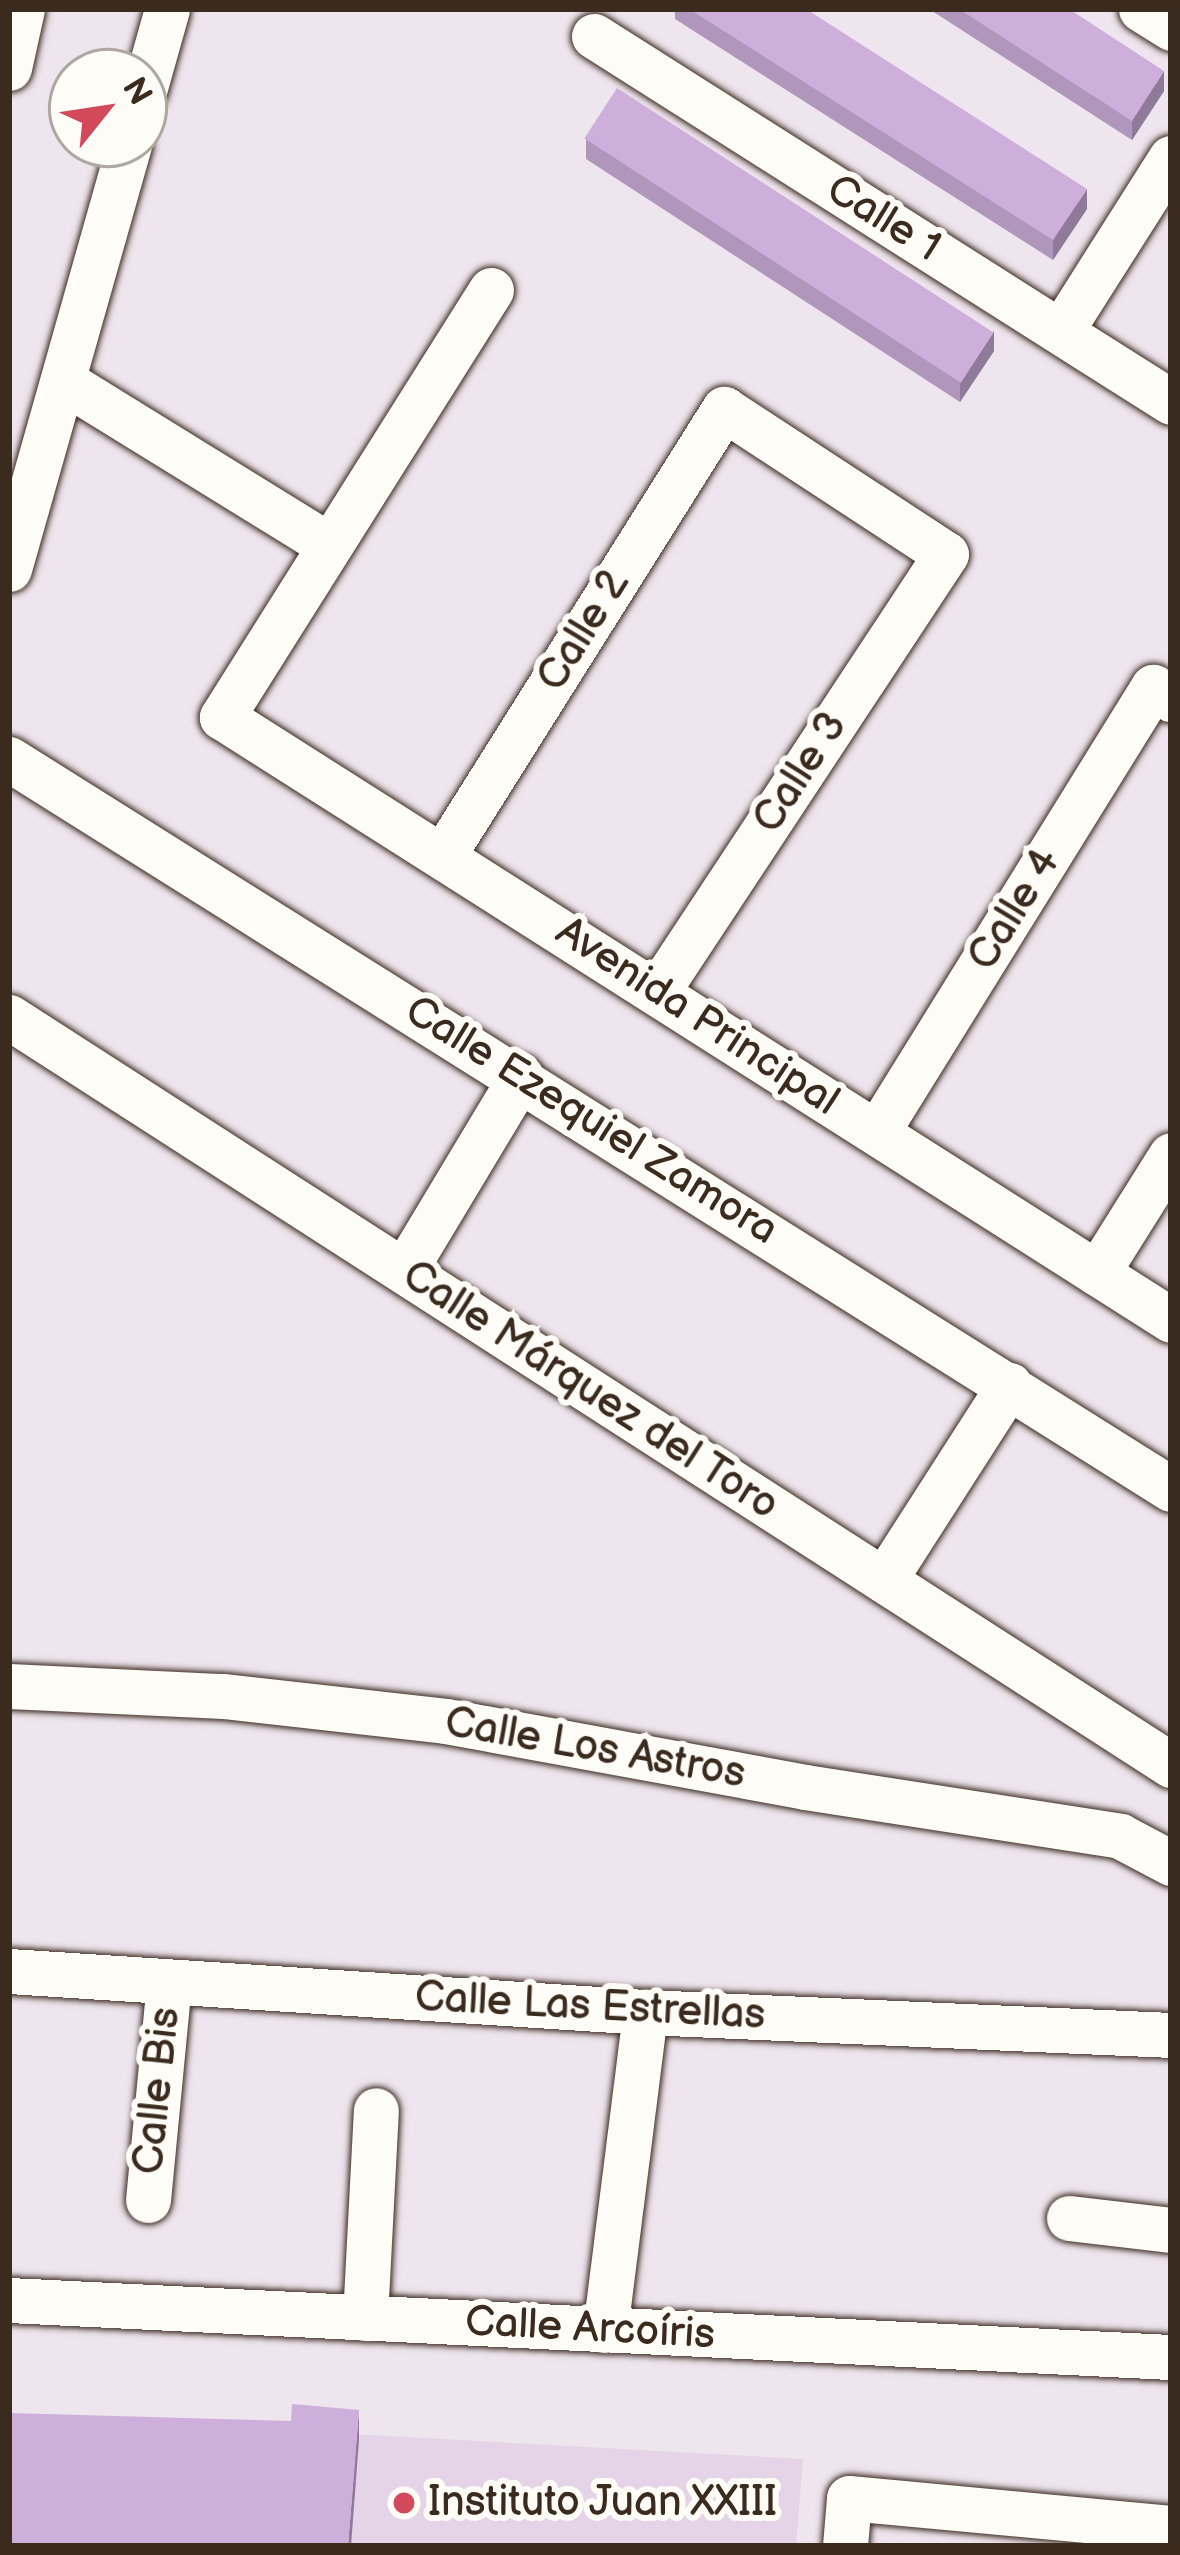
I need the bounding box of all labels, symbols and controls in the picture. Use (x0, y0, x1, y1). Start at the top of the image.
north arrow (48, 48, 168, 168)
text: N (113, 71, 160, 112)
street label: Calle 1 (817, 165, 949, 273)
street label: Calle 2 (527, 561, 641, 701)
street label: Calle 3 (743, 703, 859, 843)
street label: Calle 4 (958, 840, 1072, 980)
street label: Avenida Principal (546, 907, 848, 1127)
street label: Calle Ezequiel Zamora (395, 986, 787, 1256)
street label: Calle Márquez del Toro (392, 1250, 788, 1532)
street label: Calle Los Astros (441, 1698, 749, 1800)
street label: Calle Las Estrellas (414, 1973, 766, 2041)
street label: Calle Bis (124, 2005, 192, 2177)
street label: Calle Arcoíris (464, 2297, 716, 2361)
place label: Instituto Juan XXIII (428, 2478, 782, 2528)
marker: Instituto Juan XXIII (391, 2490, 417, 2516)

